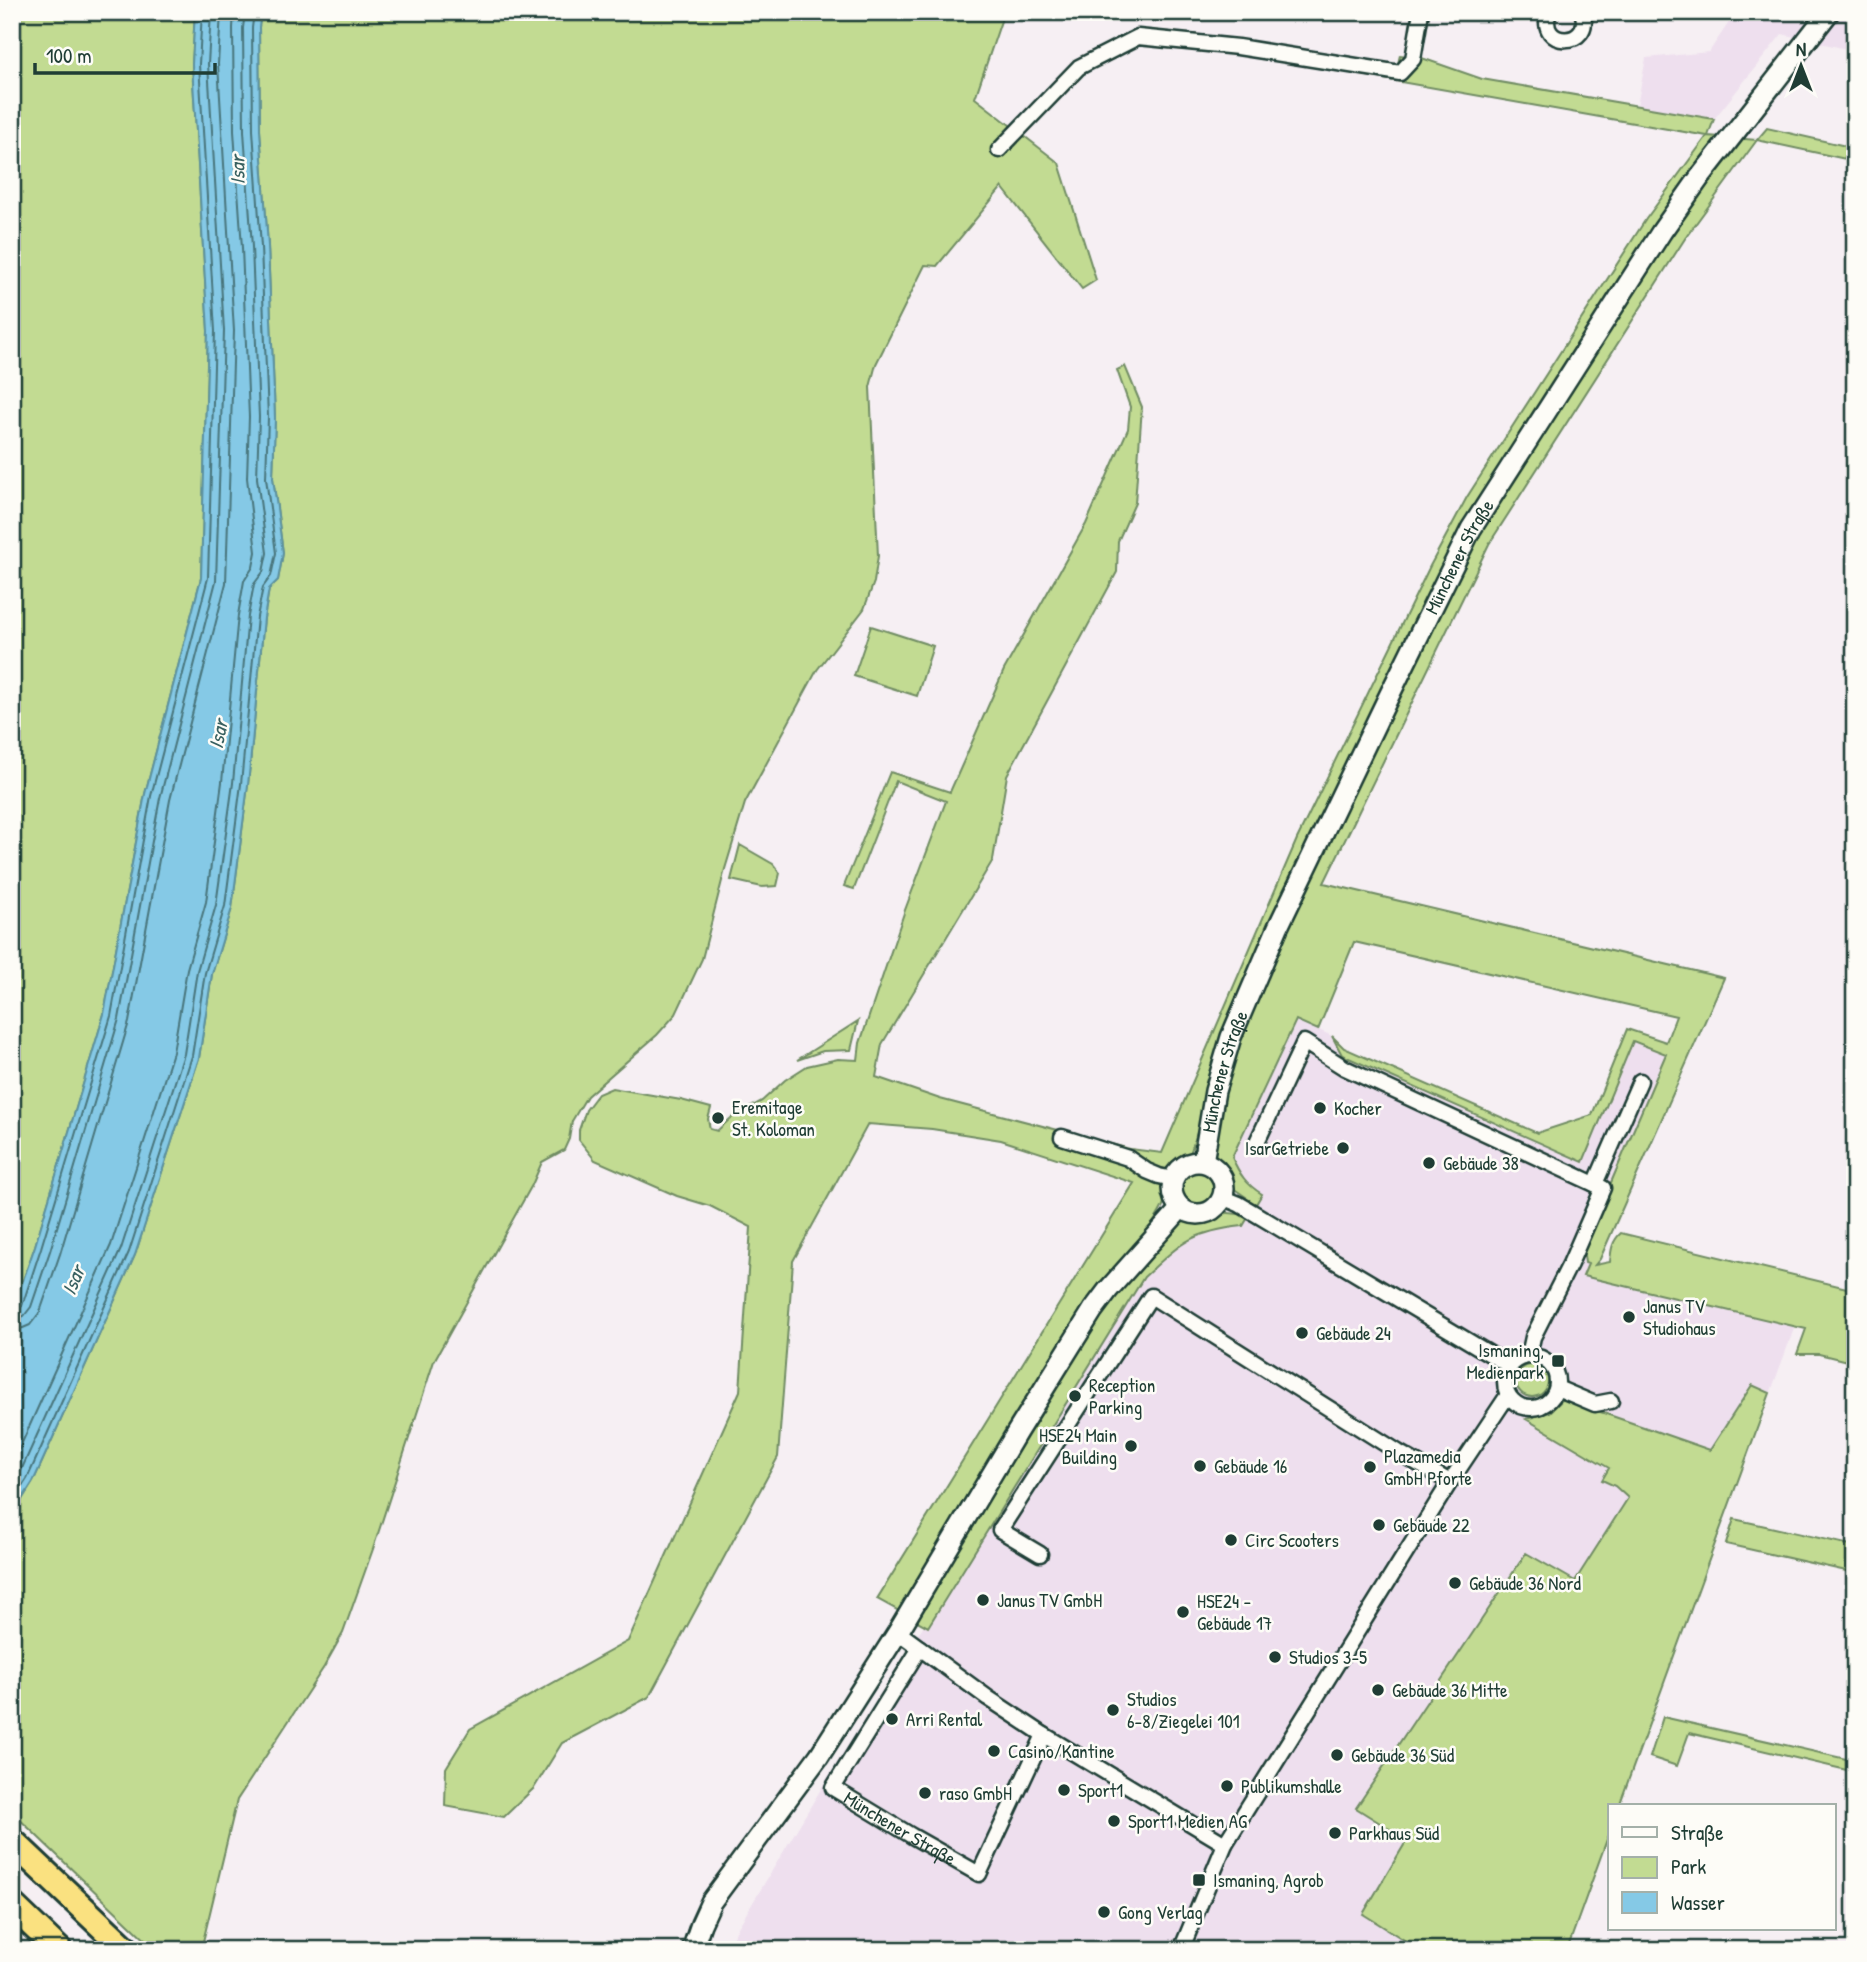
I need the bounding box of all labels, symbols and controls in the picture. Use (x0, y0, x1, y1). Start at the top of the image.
scale bar (35, 32, 215, 76)
north arrow (1766, 32, 1836, 102)
text: N (1796, 36, 1806, 62)
text: 100 m (46, 41, 92, 70)
water label: Isar (222, 152, 252, 185)
street label: Münchener Straße (1418, 494, 1500, 618)
water label: Isar (201, 714, 236, 751)
street label: Münchener Straße (1195, 1006, 1254, 1135)
place label: Eremitage St. Koloman (732, 1094, 815, 1142)
place label: Kocher (1334, 1095, 1383, 1121)
marker: Kocher (1312, 1100, 1328, 1116)
marker: Eremitage St. Koloman (710, 1110, 726, 1126)
place label: IsarGetriebe (1245, 1135, 1329, 1161)
marker: IsarGetriebe (1335, 1140, 1351, 1156)
place label: Gebäude 38 (1443, 1150, 1519, 1176)
marker: Gebäude 38 (1421, 1155, 1437, 1171)
water label: Isar (54, 1258, 93, 1299)
place label: Janus TV Studiohaus (1643, 1293, 1716, 1341)
marker: Janus TV Studiohaus (1621, 1309, 1637, 1325)
place label: Gebäude 24 (1316, 1320, 1391, 1346)
marker: Gebäude 24 (1294, 1325, 1310, 1341)
place label: Ismaning, Medienpark (1467, 1337, 1544, 1385)
marker: Ismaning, Medienpark (1550, 1353, 1566, 1369)
place label: Reception Parking (1089, 1372, 1155, 1420)
marker: Reception Parking (1067, 1388, 1083, 1404)
place label: HSE24 Main Building (1039, 1422, 1117, 1470)
marker: HSE24 Main Building (1123, 1438, 1139, 1454)
place label: Plazamedia GmbH Pforte (1384, 1443, 1473, 1491)
place label: Gebäude 16 (1214, 1453, 1287, 1479)
marker: Gebäude 16 (1192, 1458, 1208, 1474)
marker: Plazamedia GmbH Pforte (1362, 1459, 1378, 1475)
place label: Gebäude 22 (1393, 1512, 1470, 1538)
marker: Gebäude 22 (1371, 1517, 1387, 1533)
place label: Circ Scooters (1245, 1527, 1339, 1553)
marker: Circ Scooters (1223, 1532, 1239, 1548)
place label: Gebäude 36 Nord (1469, 1570, 1581, 1596)
marker: Gebäude 36 Nord (1447, 1575, 1463, 1591)
place label: Janus TV GmbH (997, 1587, 1102, 1613)
place label: HSE24 - Gebäude 17 (1197, 1588, 1272, 1636)
marker: Janus TV GmbH (975, 1592, 991, 1608)
marker: HSE24 - Gebäude 17 (1175, 1604, 1191, 1620)
place label: Studios 3-5 (1289, 1644, 1367, 1670)
marker: Studios 3-5 (1267, 1649, 1283, 1665)
place label: Gebäude 36 Mitte (1392, 1677, 1508, 1703)
marker: Gebäude 36 Mitte (1370, 1682, 1386, 1698)
place label: Studios 6-8/Ziegelei 101 (1127, 1686, 1240, 1734)
marker: Studios 6-8/Ziegelei 101 (1105, 1702, 1121, 1718)
place label: Arri Rental (906, 1706, 983, 1732)
marker: Arri Rental (884, 1711, 900, 1727)
place label: Casino/Kantine (1008, 1738, 1115, 1764)
place label: Gebäude 36 Süd (1351, 1742, 1455, 1768)
marker: Casino/Kantine (986, 1743, 1002, 1759)
marker: Gebäude 36 Süd (1329, 1747, 1345, 1763)
place label: Publikumshalle (1241, 1773, 1342, 1799)
place label: Sport1 (1078, 1777, 1123, 1803)
marker: Publikumshalle (1219, 1778, 1235, 1794)
place label: raso GmbH (939, 1780, 1012, 1806)
marker: Sport1 (1056, 1782, 1072, 1798)
street label: Münchener Straße (839, 1785, 961, 1872)
marker: raso GmbH (917, 1785, 933, 1801)
legend (1608, 1804, 1836, 1930)
place label: Sport1 Medien AG (1128, 1808, 1247, 1834)
marker: Sport1 Medien AG (1106, 1813, 1122, 1829)
text: Straße (1671, 1818, 1724, 1847)
place label: Parkhaus Süd (1349, 1820, 1440, 1846)
marker: Parkhaus Süd (1327, 1825, 1343, 1841)
text: Park (1671, 1852, 1706, 1881)
place label: Ismaning, Agrob (1213, 1867, 1324, 1893)
marker: Ismaning, Agrob (1191, 1872, 1207, 1888)
text: Wasser (1671, 1888, 1725, 1917)
place label: Gong Verlag (1118, 1899, 1203, 1925)
marker: Gong Verlag (1096, 1904, 1112, 1920)

